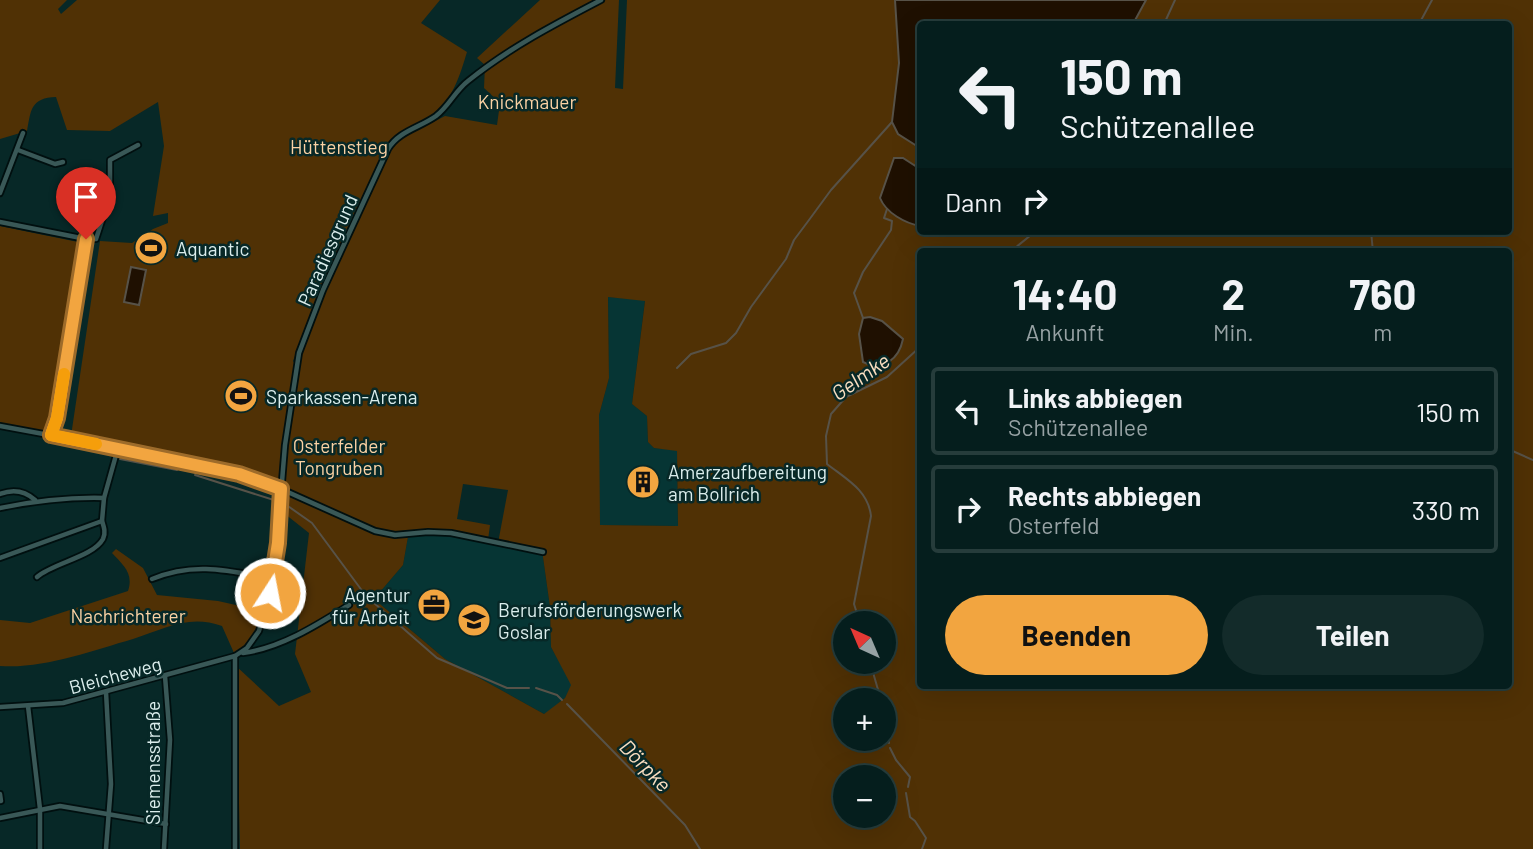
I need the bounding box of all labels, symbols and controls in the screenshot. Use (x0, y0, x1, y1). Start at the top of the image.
text: 150 m (1060, 46, 1182, 105)
icon: left (945, 49, 1036, 140)
park label: Knickmauer (478, 90, 576, 113)
text: Schützenallee (1060, 106, 1255, 144)
park label: Hüttenstieg (290, 135, 388, 158)
pin (56, 167, 116, 239)
icon: arrive (67, 178, 105, 216)
icon: right (1016, 182, 1054, 220)
text: Dann (945, 186, 1002, 217)
street label: Paradiesgrund (292, 191, 362, 309)
sports icon: Aquantic (132, 229, 170, 267)
place label: Aquantic (176, 237, 249, 260)
text: 14:40 (1013, 268, 1117, 318)
text: 2 (1222, 268, 1245, 318)
text: 760 (1349, 268, 1416, 318)
text: Ankunft (1025, 318, 1105, 346)
text: Min. (1213, 318, 1254, 346)
text: m (1373, 318, 1392, 346)
water label: Gelmke (826, 347, 894, 405)
sports icon: Sparkassen-Arena (222, 377, 260, 415)
text: Links abbiegen (1008, 382, 1182, 413)
place label: Sparkassen-Arena (266, 385, 417, 408)
icon: left (949, 392, 987, 430)
text: 150 m (1416, 396, 1480, 427)
text: Schützenallee (1008, 413, 1148, 441)
park label: Osterfelder Tongruben (293, 434, 385, 479)
place label: Amerzaufbereitung am Bollrich (668, 460, 827, 505)
building icon: Amerzaufbereitung am Bollrich (624, 463, 662, 501)
text: Rechts abbiegen (1008, 480, 1201, 511)
icon: right (949, 490, 987, 528)
text: 330 m (1412, 494, 1480, 525)
text: Osterfeld (1008, 511, 1100, 539)
position arrow (233, 556, 307, 630)
place label: Agentur für Arbeit (332, 583, 410, 628)
office icon: Agentur für Arbeit (415, 586, 453, 624)
button: Beenden (945, 595, 1208, 675)
button: Teilen (1222, 595, 1484, 675)
place label: Berufsförderungswerk Goslar (498, 598, 682, 643)
school or university icon: Berufsförderungswerk Goslar (455, 601, 493, 639)
park label: Nachrichterer (70, 604, 186, 627)
north arrow (833, 611, 896, 674)
map controls (833, 611, 896, 828)
street label: Bleicheweg (66, 652, 164, 698)
button: + (833, 688, 896, 751)
street label: Siemensstraße (141, 701, 164, 825)
water label: Dörpke (615, 734, 677, 796)
button: − (833, 765, 896, 828)

